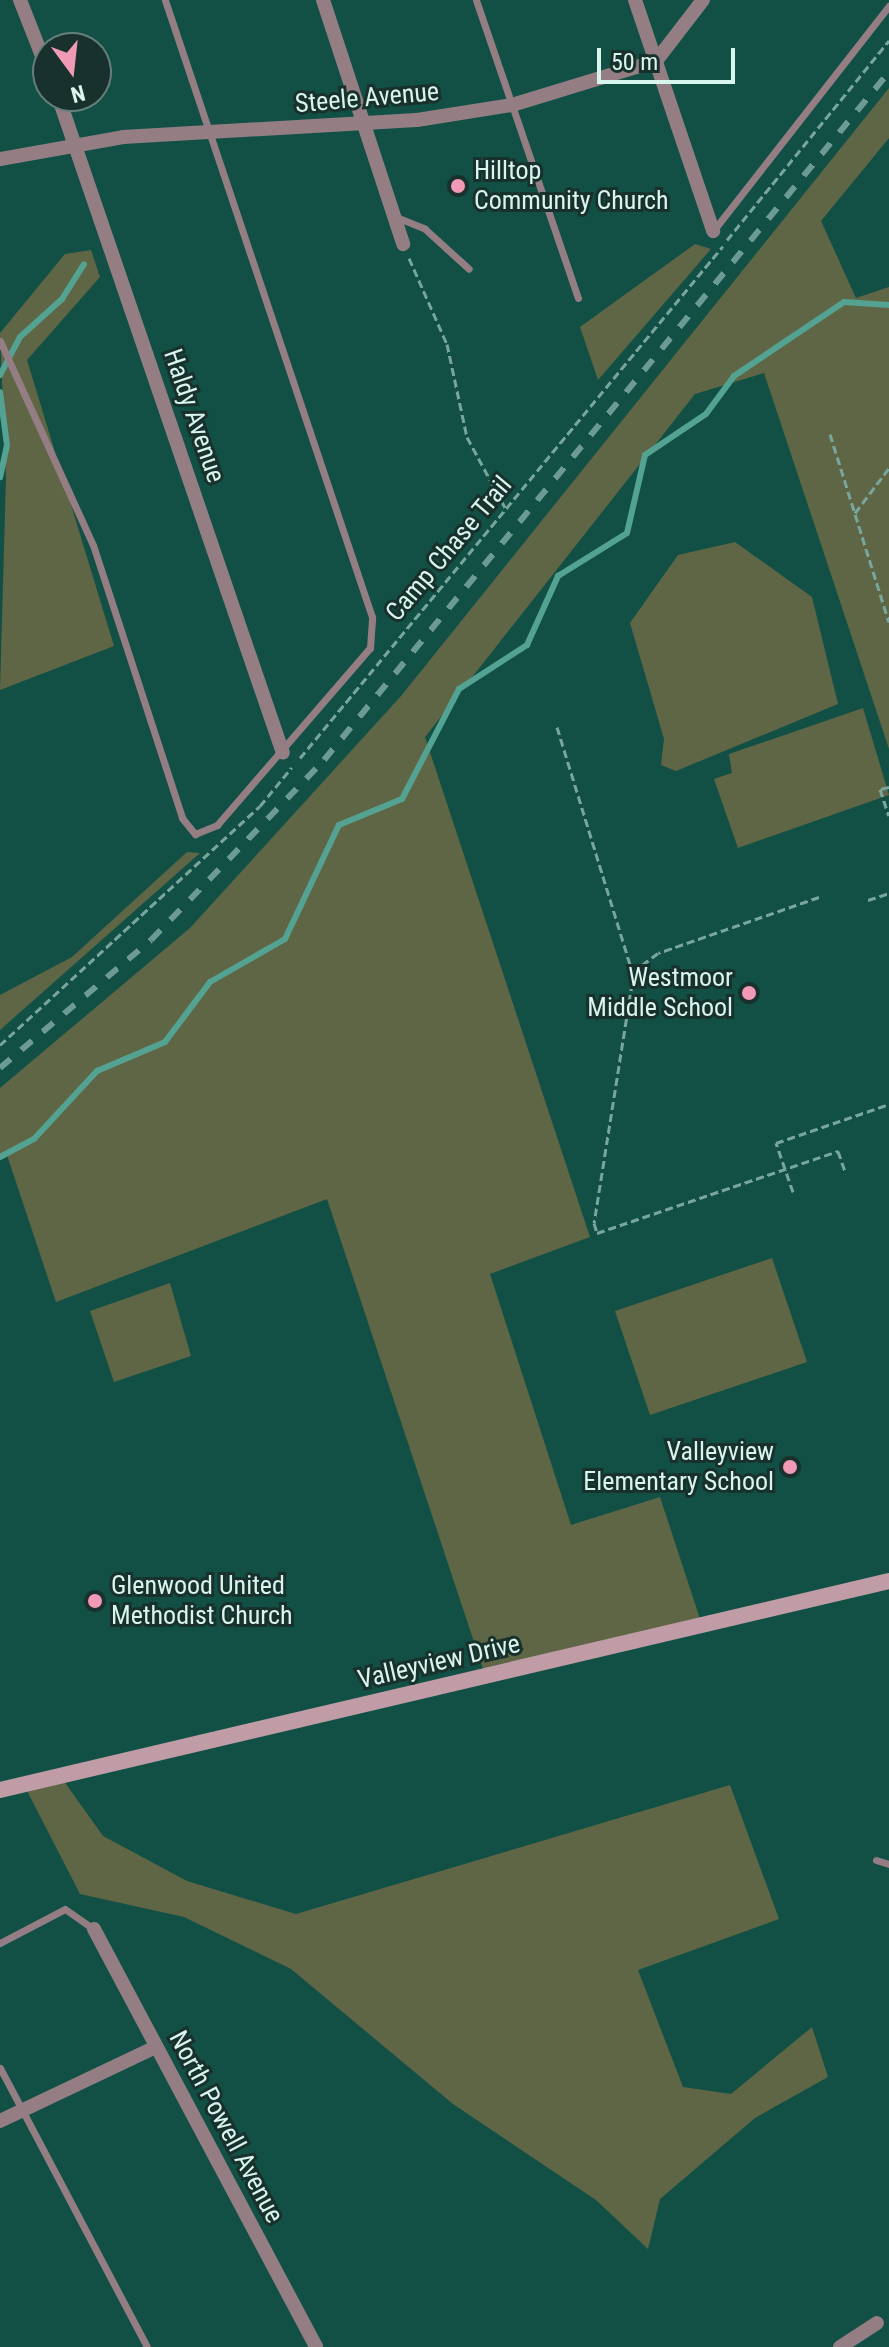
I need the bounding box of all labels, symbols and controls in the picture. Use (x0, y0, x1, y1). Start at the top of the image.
north arrow (32, 32, 112, 112)
scale bar (601, 32, 739, 82)
text: 50 m (611, 48, 658, 76)
street label: Steele Avenue (294, 76, 440, 120)
text: N (68, 80, 88, 108)
place label: Hilltop Community Church (474, 155, 669, 216)
marker: Hilltop Community Church (449, 177, 467, 195)
street label: Haldy Avenue (157, 345, 231, 487)
street label: Camp Chase Trail (379, 470, 519, 628)
place label: Westmoor Middle School (587, 962, 733, 1024)
marker: Westmoor Middle School (740, 984, 758, 1002)
place label: Valleyview Elementary School (583, 1436, 774, 1498)
marker: Valleyview Elementary School (781, 1458, 799, 1476)
place label: Glenwood United Methodist Church (111, 1570, 293, 1632)
marker: Glenwood United Methodist Church (86, 1592, 104, 1610)
street label: Valleyview Drive (355, 1628, 523, 1696)
street label: North Powell Avenue (162, 2026, 290, 2228)

